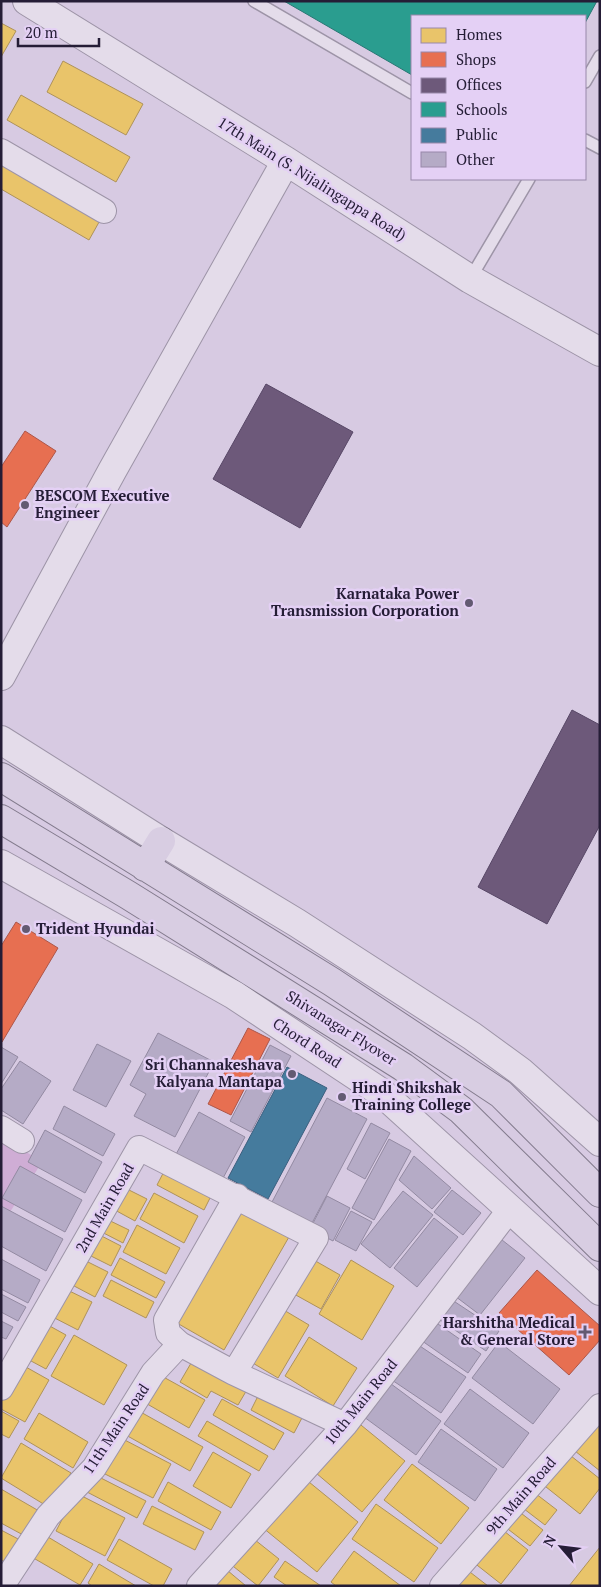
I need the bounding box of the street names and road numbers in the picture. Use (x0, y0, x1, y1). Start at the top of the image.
street label: 17th Main (S. Nijalingappa Road) (214, 112, 411, 245)
street label: Shivanagar Flyover (283, 985, 401, 1069)
street label: Chord Road (269, 1013, 346, 1072)
street label: 2nd Main Road (70, 1159, 138, 1256)
street label: 10th Main Road (319, 1354, 401, 1449)
street label: 11th Main Road (77, 1379, 153, 1478)
street label: 9th Main Road (481, 1452, 560, 1539)

